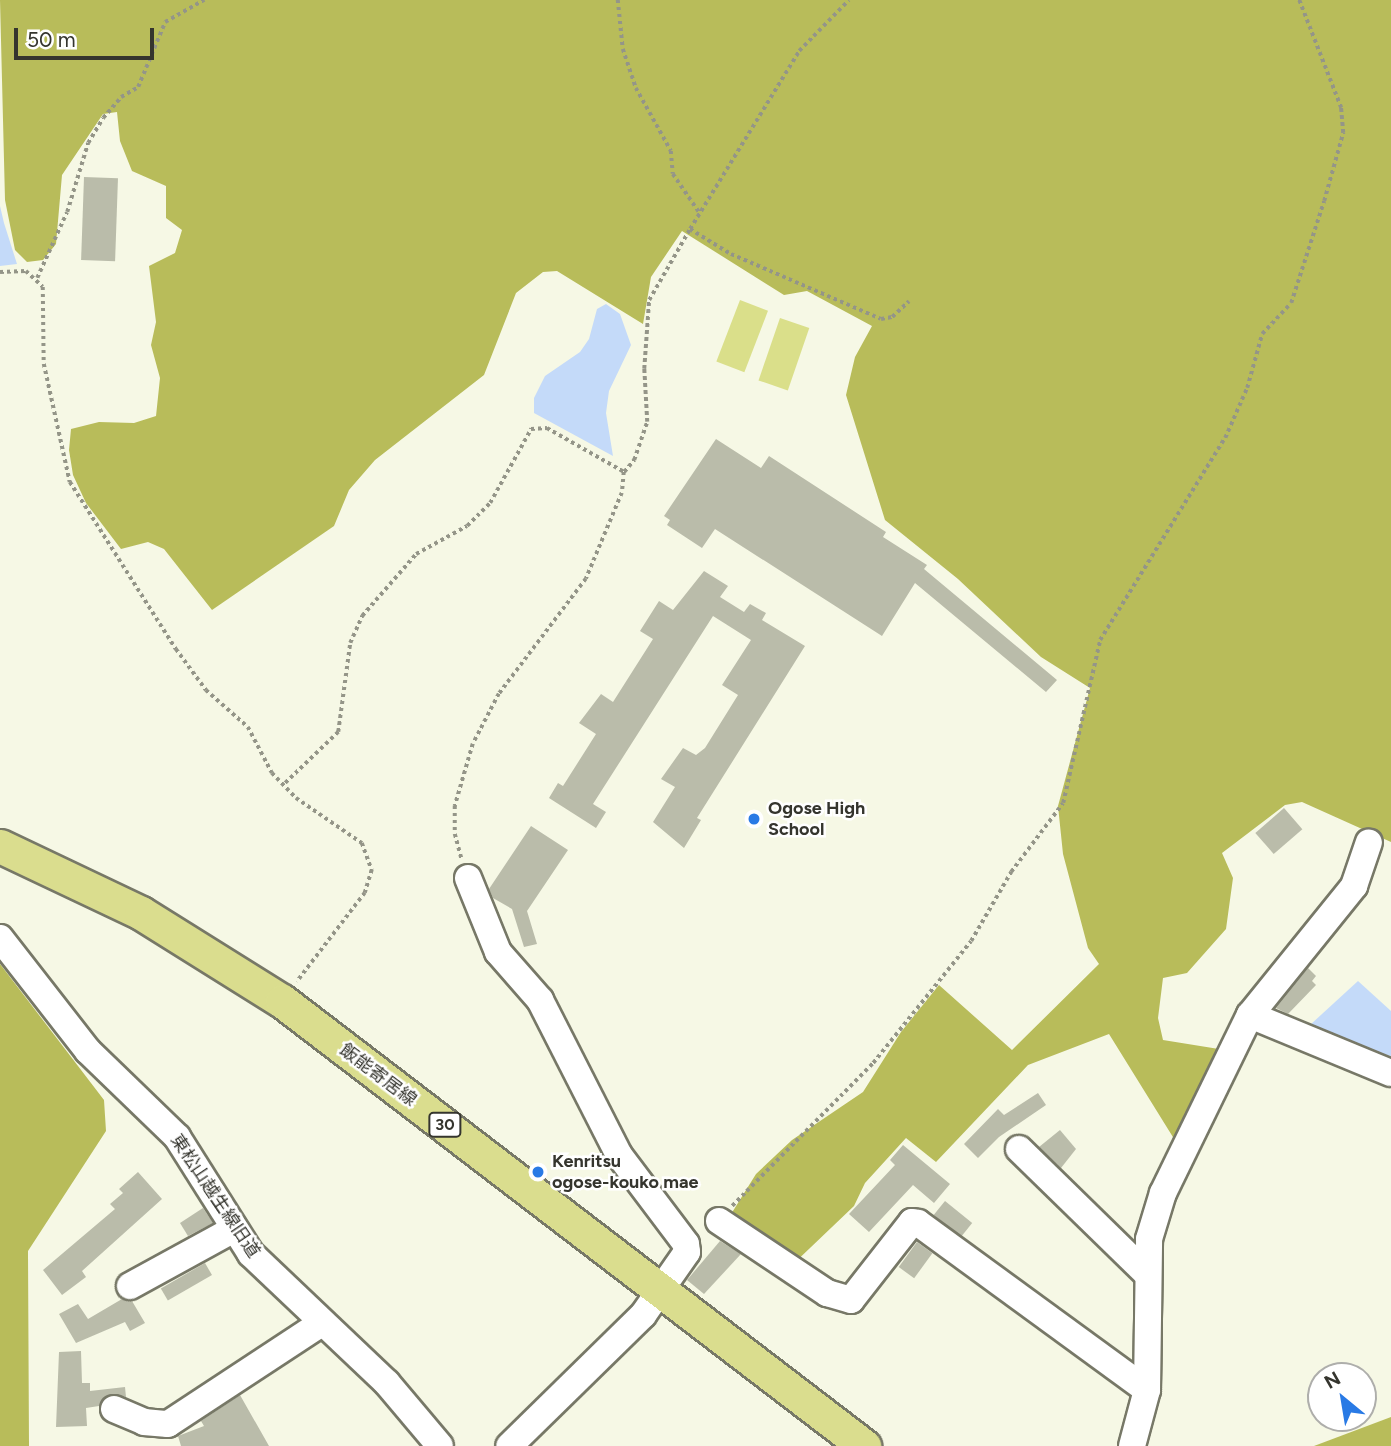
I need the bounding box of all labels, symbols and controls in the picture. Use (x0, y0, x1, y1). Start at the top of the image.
scale bar (18, 14, 158, 58)
text: 50 m (27, 27, 76, 52)
place label: Ogose High School (768, 798, 865, 840)
marker: Ogose High School (746, 811, 762, 827)
street label: 飯能寄居線 (336, 1039, 420, 1111)
road number: 30 (428, 1112, 462, 1138)
street label: 東松山越生線旧道 (166, 1130, 264, 1262)
place label: Kenritsu ogose-kouko mae (552, 1151, 699, 1194)
marker: Kenritsu ogose-kouko mae (530, 1164, 546, 1180)
north arrow (1307, 1362, 1377, 1432)
text: N (1320, 1366, 1344, 1394)

